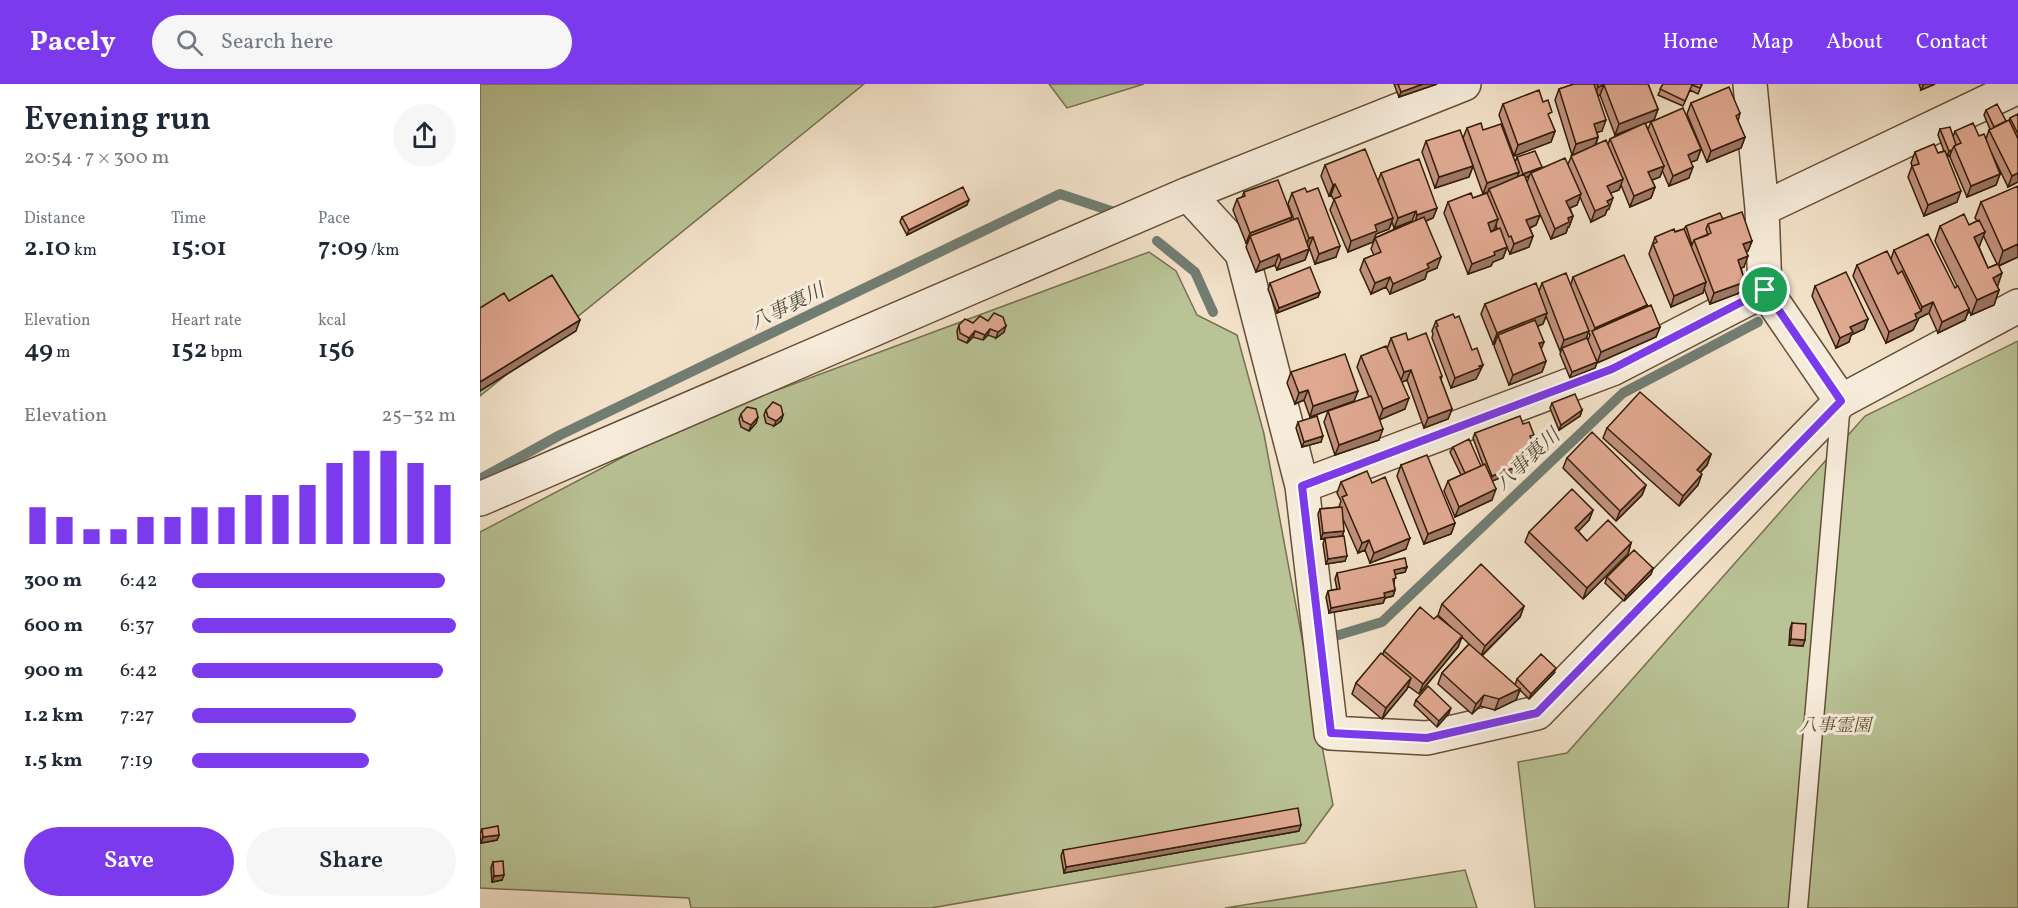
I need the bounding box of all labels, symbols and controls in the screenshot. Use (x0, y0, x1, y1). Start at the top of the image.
search box (152, 15, 572, 69)
text: Pacely (30, 23, 116, 62)
icon: search (173, 26, 206, 59)
text: Search here (221, 27, 334, 58)
text: Home (1663, 28, 1718, 57)
text: Map (1751, 28, 1793, 57)
text: About (1826, 28, 1883, 57)
text: Contact (1916, 28, 1988, 57)
text: Evening run (24, 98, 211, 144)
button: share (393, 104, 456, 167)
text: 20:54 · 7 × 300 m (24, 144, 169, 172)
text: Distance (24, 208, 85, 230)
text: Time (171, 208, 206, 230)
text: Pace (318, 208, 350, 230)
text: 2.10 (24, 230, 71, 266)
text: 15:01 (171, 230, 227, 266)
text: 7:09 (318, 230, 367, 266)
text: km (71, 240, 97, 262)
text: /km (367, 240, 399, 262)
pin (1739, 264, 1790, 315)
icon: arrive (1748, 273, 1781, 306)
water label: 八事裏川 (746, 277, 832, 338)
text: Elevation (24, 310, 91, 332)
text: Heart rate (171, 310, 242, 332)
text: kcal (318, 310, 346, 332)
text: 49 (24, 332, 53, 368)
text: 152 (171, 332, 207, 368)
text: 156 (318, 332, 355, 368)
text: m (53, 342, 70, 364)
text: bpm (207, 342, 243, 364)
text: Elevation (24, 402, 107, 430)
text: 25–32 m (382, 402, 456, 430)
water label: 八事裏川 (1490, 422, 1569, 498)
text: 300 m (24, 567, 82, 595)
text: 6:42 (120, 567, 158, 595)
text: 600 m (24, 612, 83, 640)
text: 6:37 (120, 612, 155, 640)
text: 900 m (24, 657, 83, 685)
text: 6:42 (120, 657, 158, 685)
text: 1.2 km (24, 702, 84, 730)
text: 7:27 (120, 702, 154, 730)
park label: 八事霊園 (1799, 714, 1874, 739)
text: 1.5 km (24, 747, 83, 775)
text: 7:19 (120, 747, 153, 775)
button: Save (24, 827, 234, 896)
button: Share (246, 827, 456, 896)

